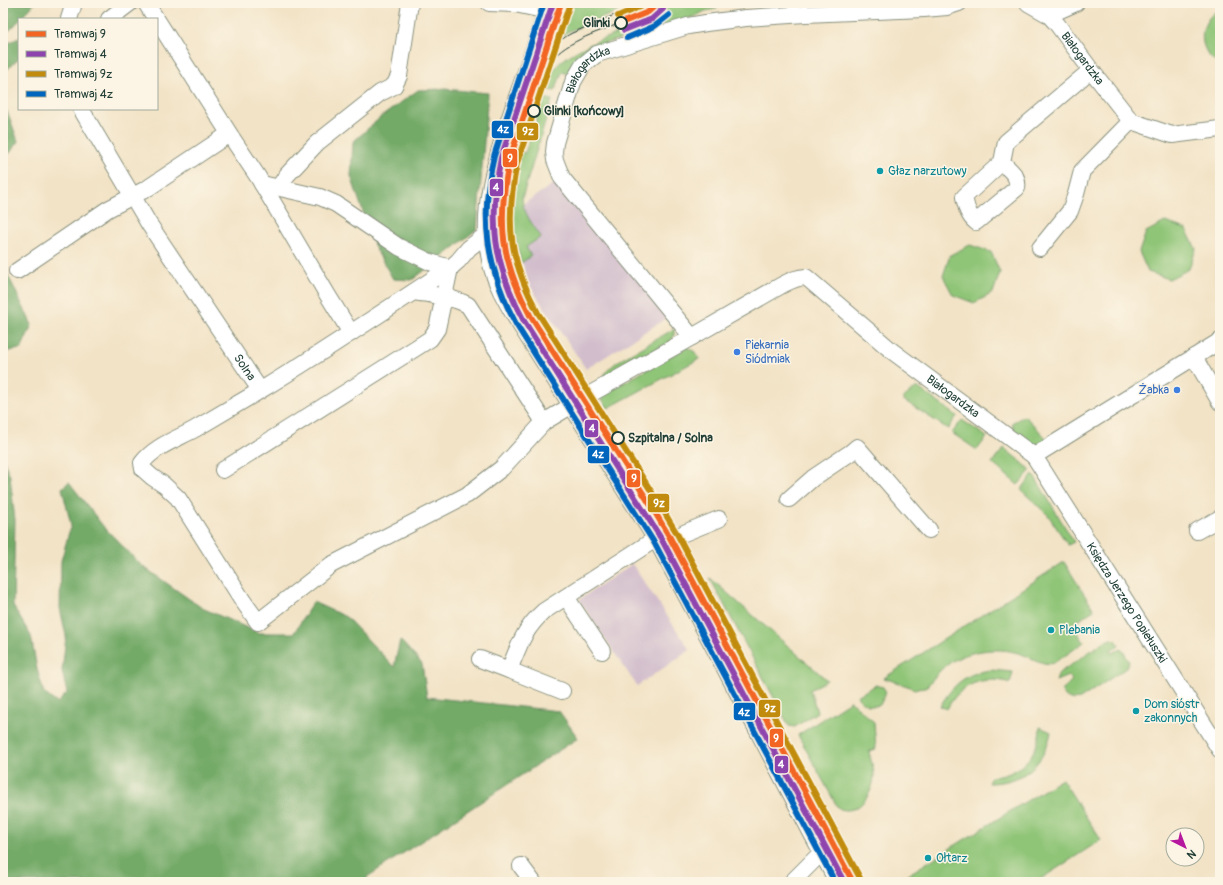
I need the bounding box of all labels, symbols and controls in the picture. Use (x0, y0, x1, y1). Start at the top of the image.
place label: Glinki (583, 16, 610, 31)
marker: Glinki (614, 16, 628, 30)
legend (18, 18, 158, 110)
text: Tramwaj 9 (54, 27, 106, 42)
street label: Białogardzka (1057, 29, 1107, 88)
street label: Białogardzka (563, 43, 612, 95)
text: Tramwaj 4 (54, 47, 107, 62)
text: Tramwaj 9z (54, 67, 112, 82)
text: Tramwaj 4z (54, 87, 113, 102)
marker: Glinki [końcowy] (527, 104, 541, 118)
place label: Glinki [końcowy] (544, 104, 625, 119)
line badge: 4z (491, 120, 514, 139)
line badge: 9z (516, 122, 539, 141)
text: 4z (496, 123, 509, 136)
text: 9z (522, 125, 534, 138)
line badge: 9 (502, 148, 518, 168)
text: 9 (507, 152, 513, 165)
place label: Głaz narzutowy (888, 164, 967, 179)
marker: Głaz narzutowy (875, 166, 885, 176)
line badge: 4 (489, 178, 504, 197)
text: 4 (492, 181, 500, 194)
place label: Piekarnia Siódmiak (745, 338, 790, 367)
marker: Piekarnia Siódmiak (732, 347, 742, 357)
street label: Solna (230, 351, 259, 384)
street label: Białogardzka (923, 372, 983, 421)
place label: Żabka (1138, 382, 1169, 398)
marker: Żabka (1172, 385, 1182, 395)
line badge: 4 (584, 419, 599, 438)
text: 4 (588, 422, 596, 435)
marker: Szpitalna / Solna (611, 431, 625, 445)
place label: Szpitalna / Solna (628, 431, 713, 446)
line badge: 4z (587, 445, 610, 464)
text: 4z (591, 448, 604, 461)
line badge: 9 (626, 469, 641, 488)
text: 9 (631, 472, 637, 485)
line badge: 9z (647, 493, 670, 513)
text: 9z (653, 497, 665, 510)
street label: Księdza Jerzego Popiełuszki (1083, 540, 1170, 666)
place label: Plebania (1059, 623, 1100, 638)
marker: Plebania (1046, 625, 1056, 635)
place label: Dom sióstr zakonnych (1144, 697, 1200, 726)
line badge: 9z (758, 699, 781, 718)
line badge: 4z (733, 702, 756, 721)
text: 9z (764, 702, 776, 715)
text: 4z (737, 706, 750, 719)
marker: Dom sióstr zakonnych (1131, 706, 1141, 716)
line badge: 9 (769, 728, 784, 748)
text: 9 (773, 732, 779, 745)
line badge: 4 (774, 755, 789, 774)
text: 4 (777, 758, 785, 771)
north arrow (1165, 827, 1205, 867)
text: N (1184, 847, 1198, 862)
place label: Ołtarz (936, 851, 968, 866)
marker: Ołtarz (923, 853, 933, 863)

